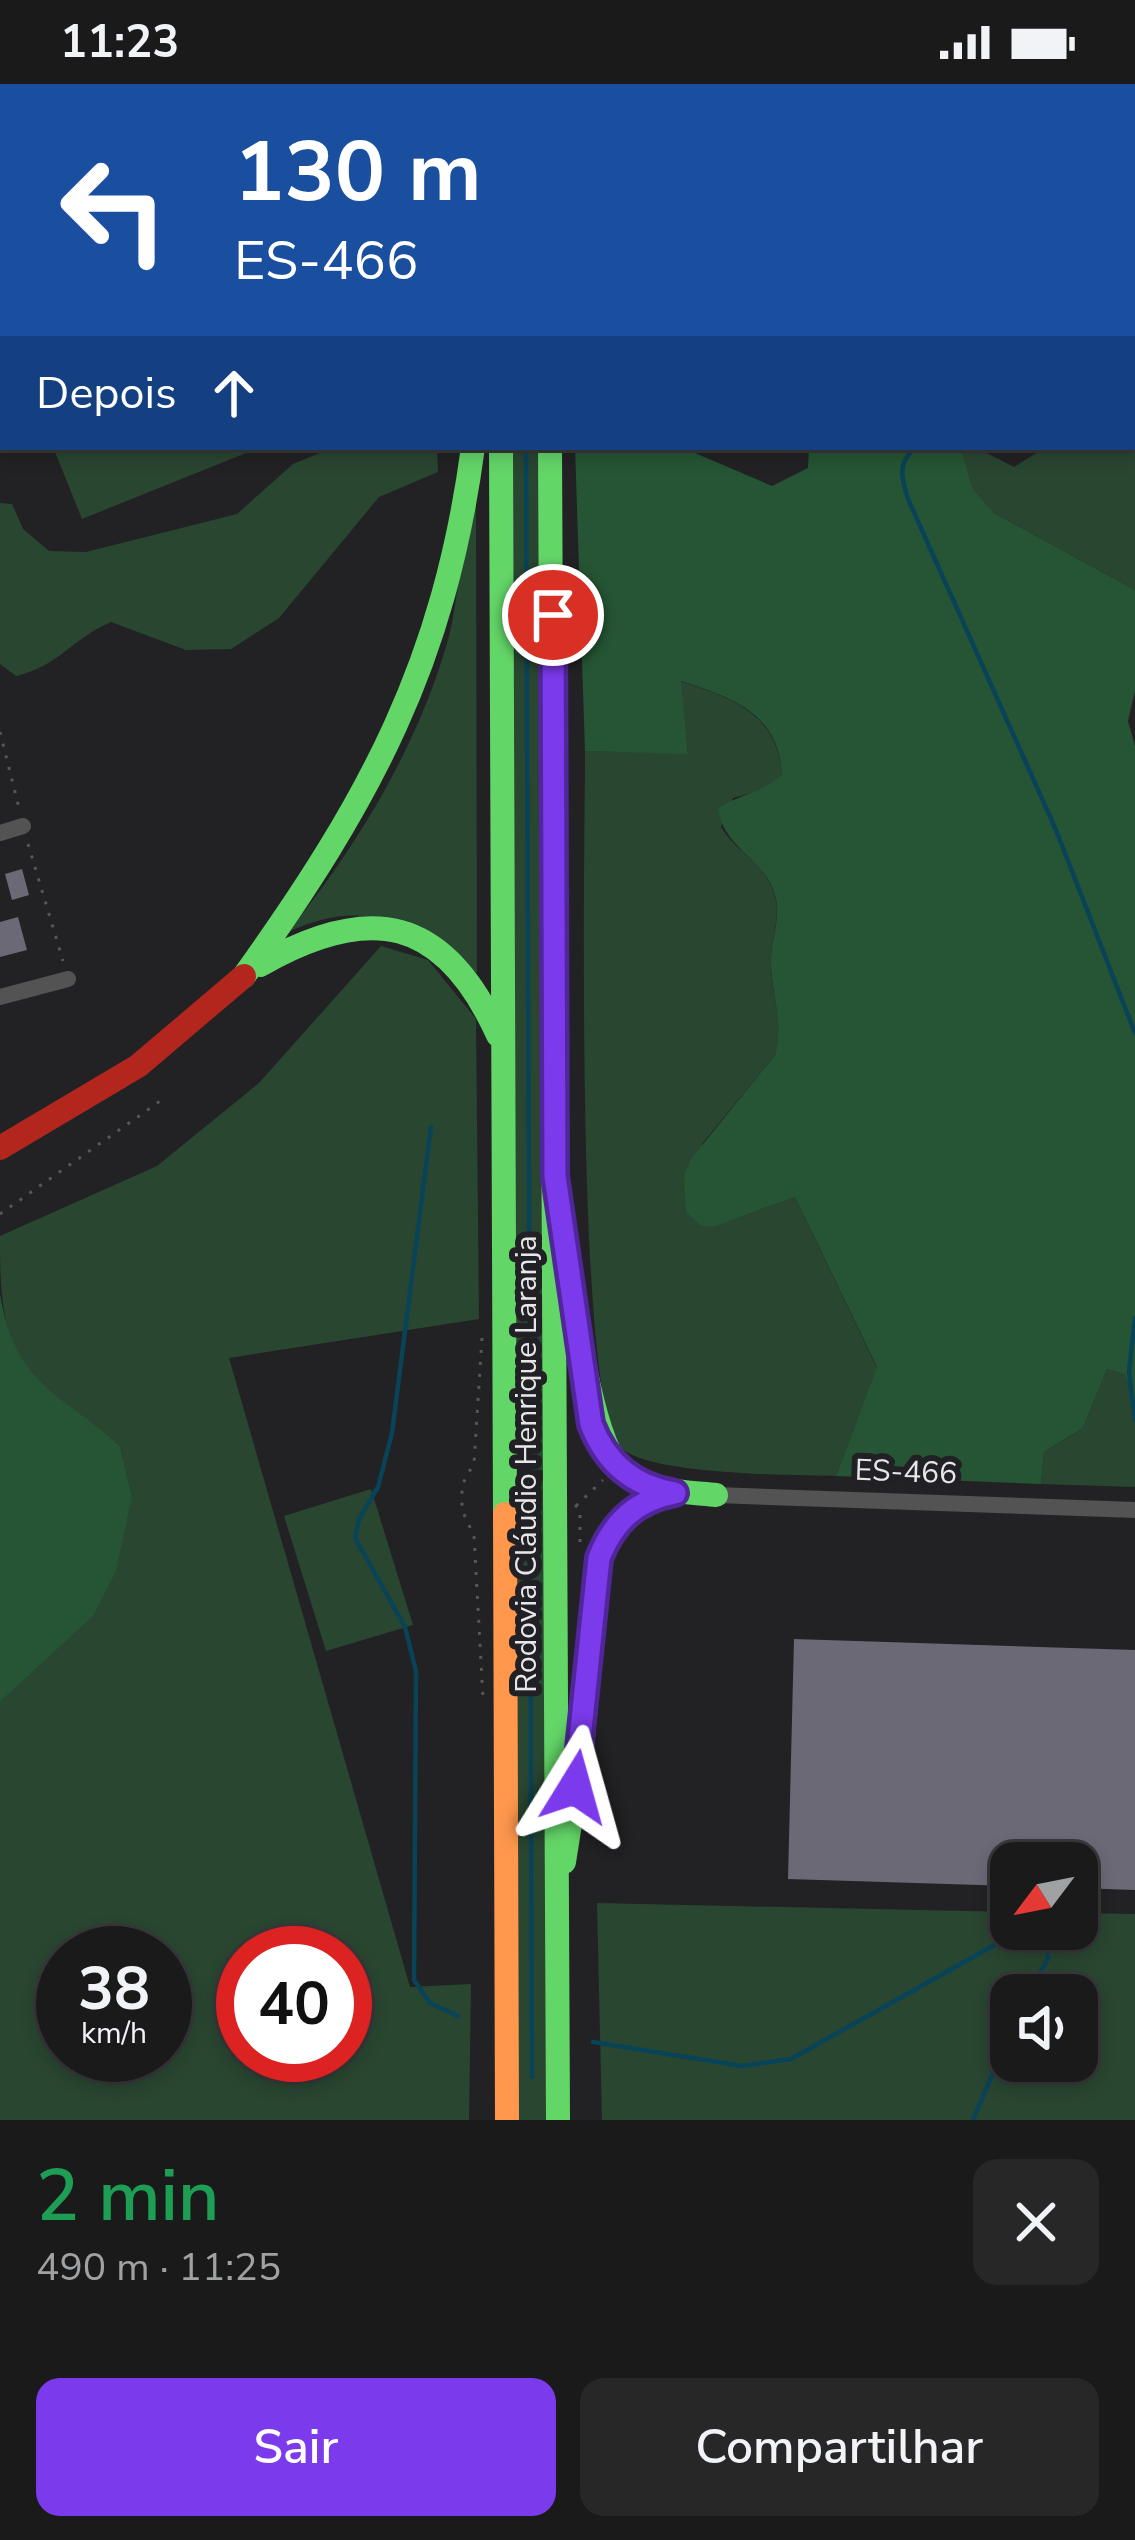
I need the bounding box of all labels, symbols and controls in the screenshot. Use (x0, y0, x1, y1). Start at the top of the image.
text: 11:23 (60, 12, 179, 73)
text: 130 m (234, 115, 482, 230)
icon: left (36, 132, 192, 288)
text: ES-466 (234, 224, 418, 298)
icon: ahead (201, 360, 267, 426)
text: Depois (36, 363, 177, 424)
pin (502, 564, 604, 666)
icon: arrive (520, 582, 586, 648)
street label: Rodovia Cláudio Henrique Laranja (506, 1235, 547, 1693)
street label: ES-466 (854, 1450, 958, 1494)
position arrow (512, 1724, 638, 1850)
north arrow (990, 1842, 1098, 1950)
map controls (990, 1842, 1098, 2082)
speed limit sign: 40 (216, 1926, 372, 2082)
text: 38 (78, 1948, 150, 2030)
button: sound (990, 1974, 1098, 2082)
text: km/h (81, 2013, 147, 2054)
text: 2 min (36, 2147, 219, 2245)
button: close (973, 2159, 1099, 2285)
text: 490 m · 11:25 (36, 2241, 281, 2294)
button: Sair (36, 2378, 556, 2516)
button: Compartilhar (580, 2378, 1099, 2516)

